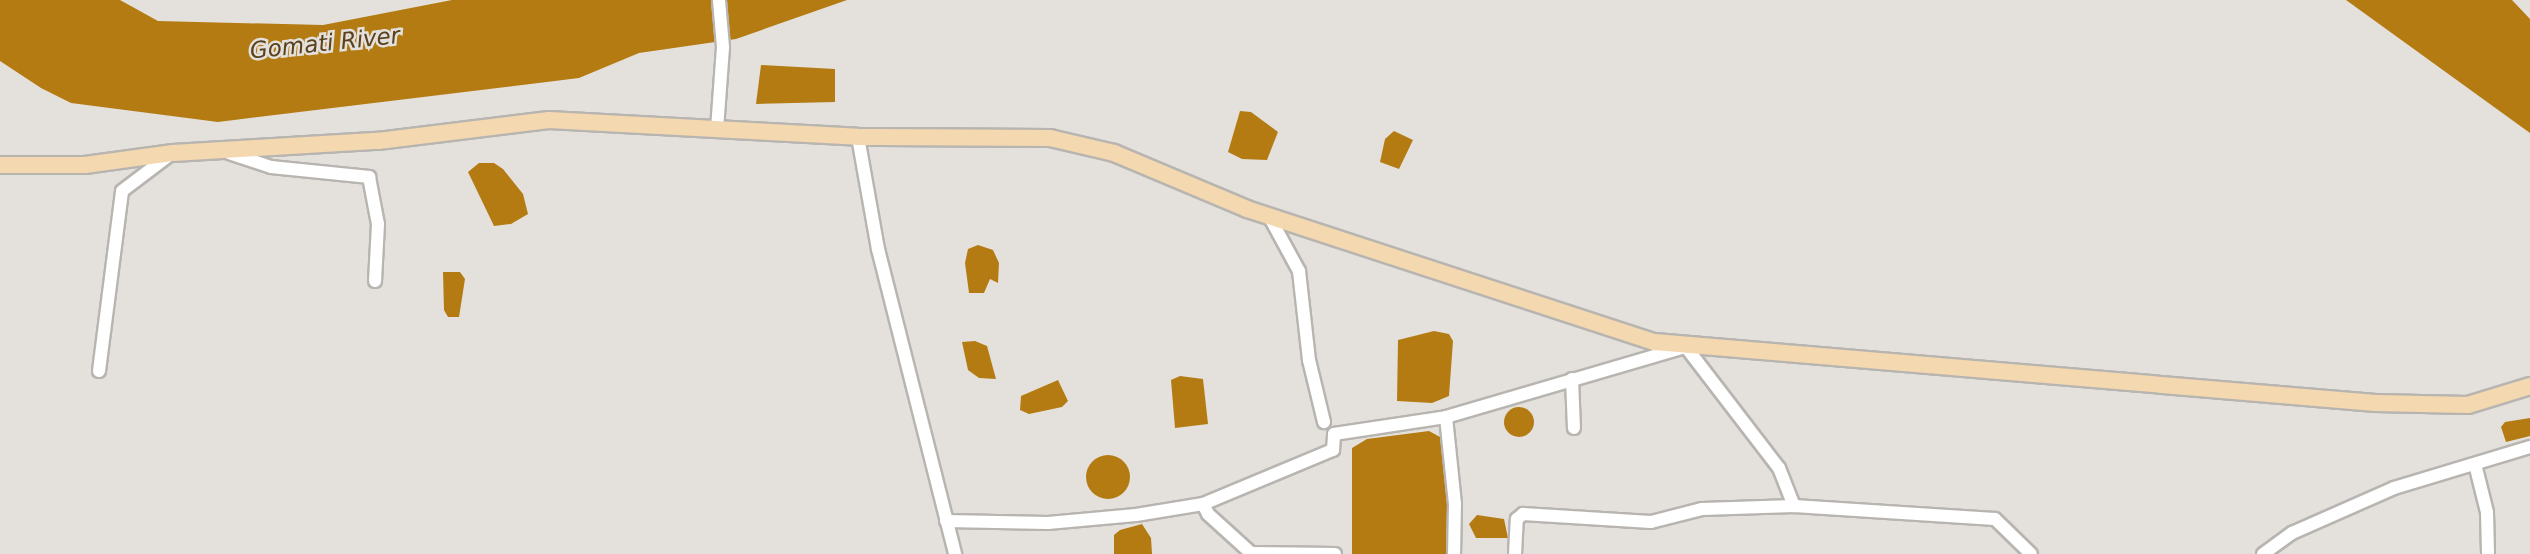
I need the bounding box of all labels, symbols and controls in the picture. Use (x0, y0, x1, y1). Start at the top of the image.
water label: Gomati River (249, 21, 401, 65)

